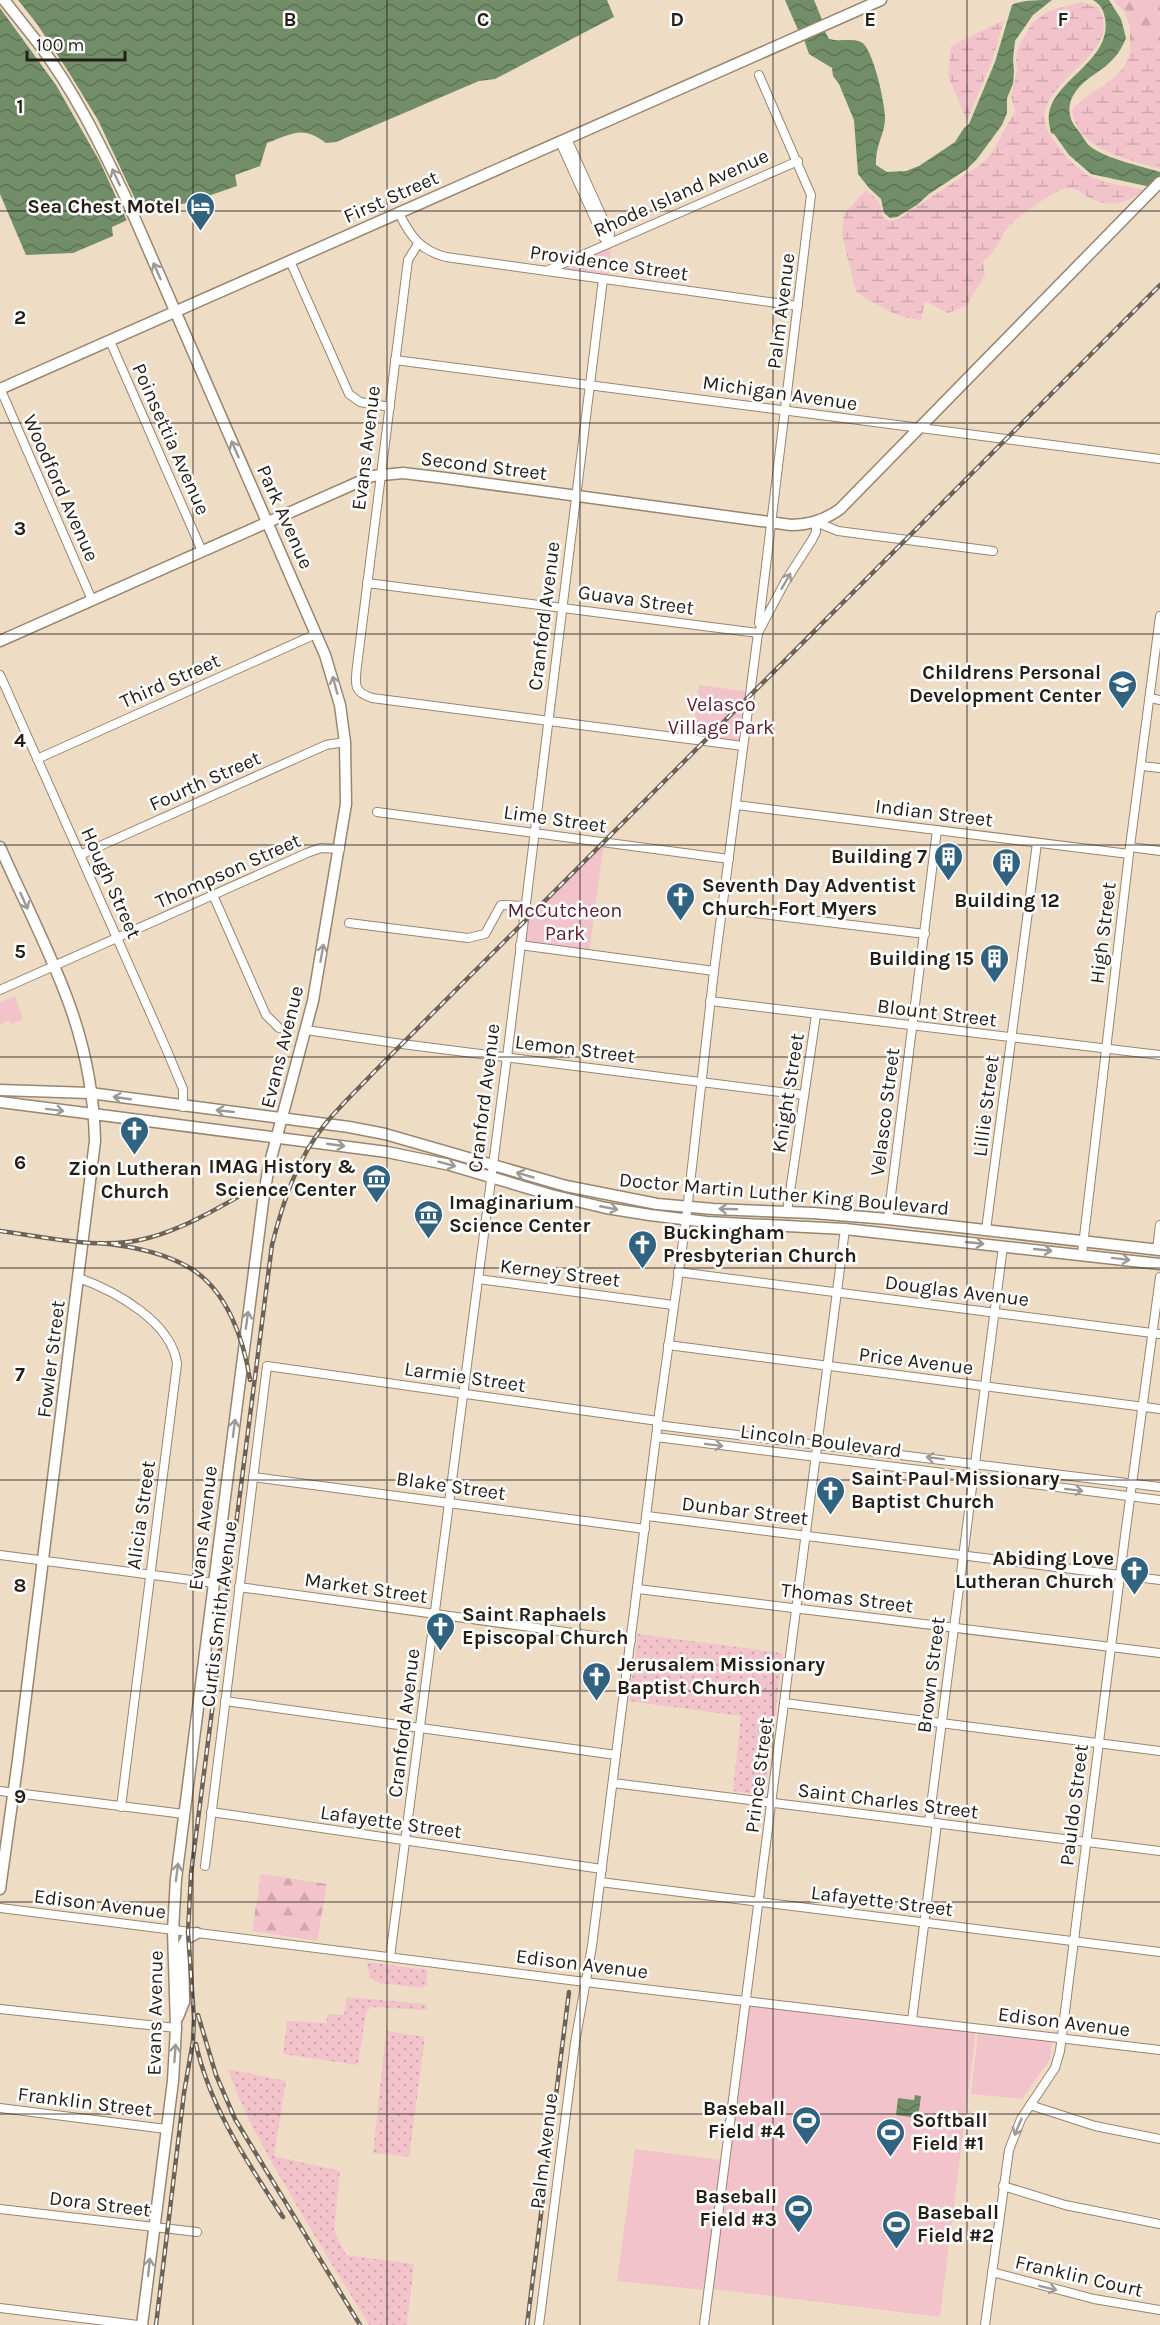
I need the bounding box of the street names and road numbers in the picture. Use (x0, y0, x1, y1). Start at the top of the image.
street label: Rhode Island Avenue (590, 144, 772, 242)
street label: First Street (340, 166, 442, 228)
street label: Providence Street (528, 241, 690, 286)
street label: Palm Avenue (762, 252, 800, 370)
street label: Poinsettia Avenue (127, 360, 215, 518)
street label: Michigan Avenue (701, 371, 859, 415)
street label: Evans Avenue (347, 384, 385, 512)
street label: Woodford Avenue (18, 411, 104, 565)
street label: Second Street (419, 447, 549, 485)
street label: Park Avenue (252, 462, 318, 572)
street label: Cranford Avenue (523, 540, 565, 692)
street label: Guava Street (577, 580, 696, 620)
street label: Third Street (117, 649, 224, 713)
street label: Fourth Street (146, 746, 265, 816)
street label: Indian Street (874, 794, 995, 832)
street label: Lime Street (502, 800, 609, 838)
street label: Hough Street (76, 824, 146, 943)
street label: Thompson Street (152, 828, 305, 913)
street label: High Street (1085, 880, 1121, 985)
street label: Evans Avenue (256, 983, 308, 1111)
street label: Blount Street (876, 994, 999, 1032)
street label: Cranford Avenue (463, 1022, 505, 1174)
street label: Lemon Street (514, 1030, 637, 1068)
street label: Knight Street (767, 1031, 809, 1154)
street label: Velasco Street (866, 1046, 904, 1177)
street label: Lillie Street (968, 1053, 1004, 1158)
street label: Doctor Martin Luther King Boulevard (618, 1168, 950, 1220)
street label: Kerney Street (499, 1254, 622, 1292)
street label: Douglas Avenue (884, 1271, 1030, 1311)
street label: Fowler Street (32, 1299, 70, 1419)
street label: Price Avenue (857, 1343, 975, 1379)
street label: Larmie Street (403, 1357, 528, 1397)
street label: Lincoln Boulevard (739, 1420, 903, 1462)
street label: Alicia Street (122, 1458, 160, 1571)
street label: Evans Avenue (184, 1464, 222, 1592)
street label: Blake Street (395, 1467, 508, 1505)
street label: Dunbar Street (681, 1492, 810, 1530)
street label: Curtis Smith Avenue (196, 1520, 242, 1708)
street label: Market Street (303, 1568, 429, 1608)
street label: Thomas Street (780, 1578, 915, 1618)
street label: Brown Street (912, 1615, 950, 1734)
street label: Cranford Avenue (383, 1647, 425, 1799)
street label: Prince Street (740, 1715, 778, 1834)
street label: Pauldo Street (1055, 1742, 1093, 1867)
street label: Saint Charles Street (796, 1778, 980, 1824)
street label: Lafayette Street (319, 1801, 464, 1843)
street label: Lafayette Street (810, 1881, 955, 1921)
street label: Edison Avenue (33, 1884, 167, 1924)
street label: Edison Avenue (515, 1944, 649, 1984)
street label: Evans Avenue (142, 1950, 168, 2076)
street label: Edison Avenue (997, 2002, 1131, 2042)
street label: Franklin Street (16, 2082, 154, 2122)
street label: Palm Avenue (525, 2092, 563, 2210)
street label: Dora Street (48, 2186, 153, 2222)
street label: Franklin Court (1013, 2250, 1146, 2302)

